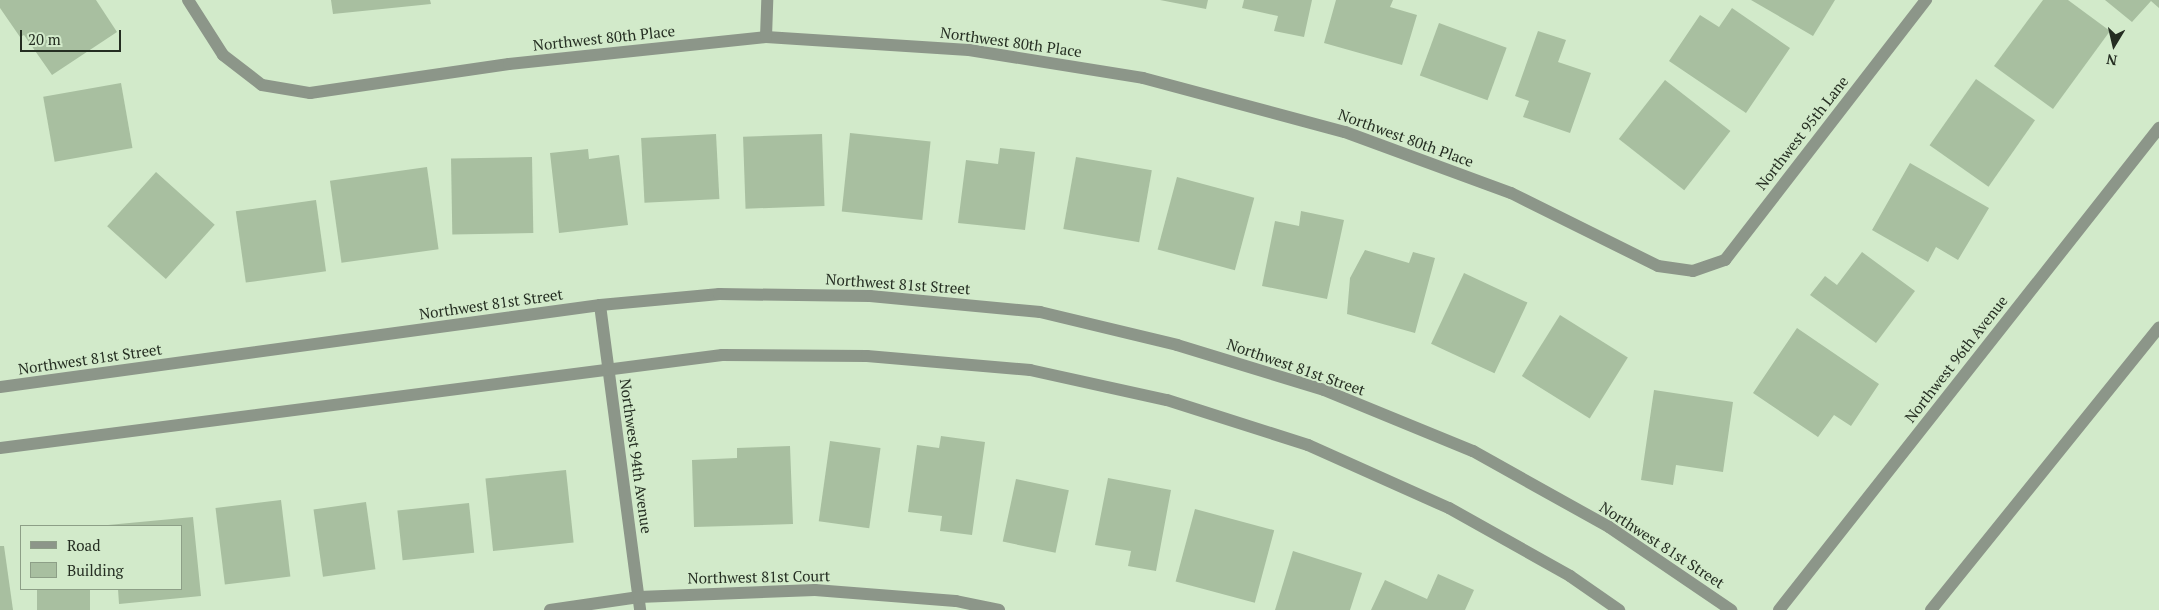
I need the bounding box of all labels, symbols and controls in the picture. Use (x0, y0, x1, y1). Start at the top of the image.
scale bar (22, 20, 124, 52)
north arrow (2089, 20, 2139, 70)
street label: Northwest 80th Place (532, 22, 676, 54)
street label: Northwest 80th Place (939, 23, 1083, 61)
text: 20 m (28, 29, 61, 49)
text: N (2105, 50, 2118, 71)
street label: Northwest 95th Lane (1752, 72, 1852, 194)
street label: Northwest 80th Place (1336, 105, 1476, 171)
street label: Northwest 81st Street (825, 270, 971, 298)
street label: Northwest 81st Street (418, 285, 564, 323)
street label: Northwest 96th Avenue (1901, 292, 2011, 426)
street label: Northwest 81st Street (1224, 335, 1368, 399)
street label: Northwest 81st Street (17, 340, 163, 378)
street label: Northwest 94th Avenue (616, 377, 656, 535)
street label: Northwest 81st Street (1596, 498, 1728, 592)
legend (20, 525, 182, 590)
text: Road (67, 535, 100, 555)
text: Building (67, 560, 124, 580)
street label: Northwest 81st Court (688, 567, 830, 587)

